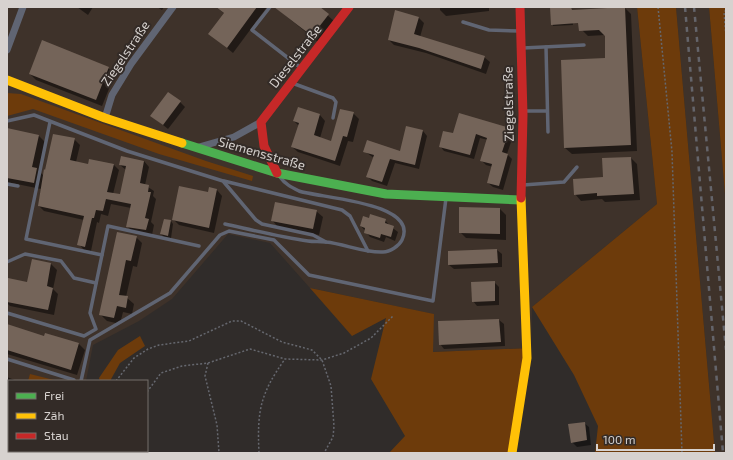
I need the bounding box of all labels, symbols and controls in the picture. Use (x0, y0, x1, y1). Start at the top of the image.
street label: Ziegelstraße (97, 17, 153, 89)
street label: Dieselstraße (265, 21, 325, 91)
street label: Ziegelstraße (499, 66, 517, 142)
street label: Siemensstraße (217, 133, 307, 173)
legend (8, 380, 148, 452)
text: Frei (44, 388, 64, 402)
text: Zäh (44, 408, 64, 422)
scale bar (597, 426, 714, 452)
text: Stau (44, 428, 69, 442)
text: 100 m (603, 432, 635, 446)

